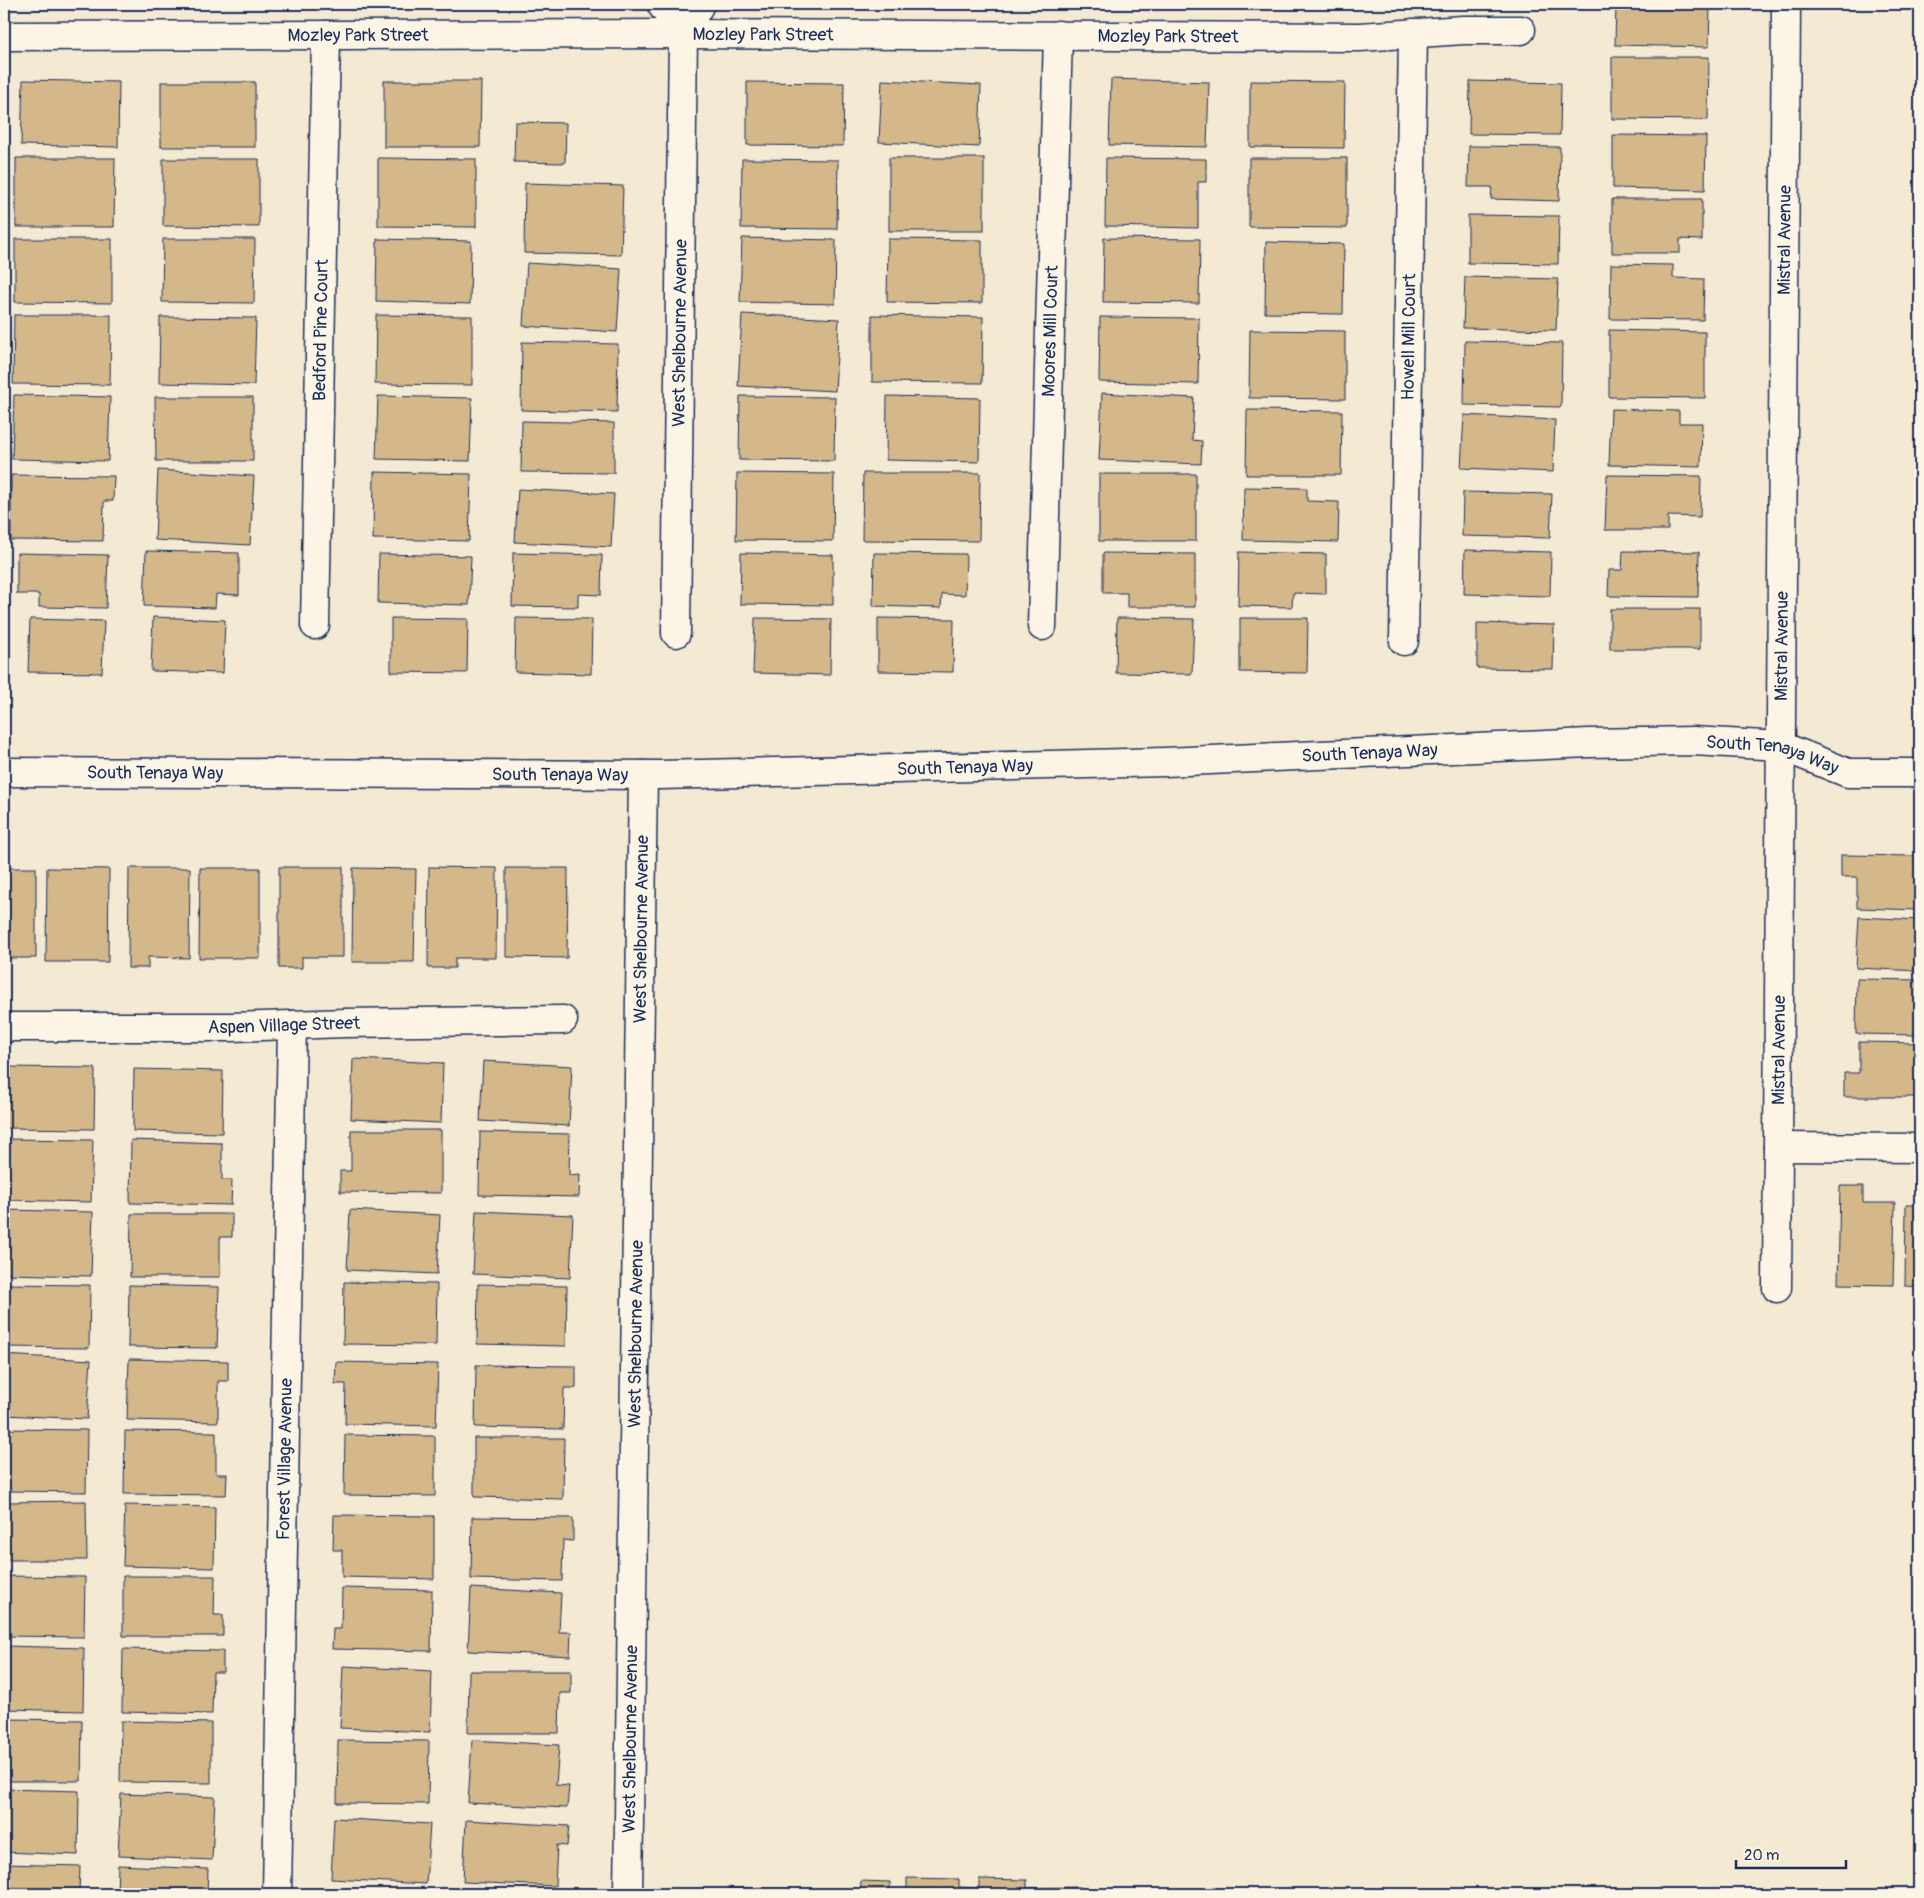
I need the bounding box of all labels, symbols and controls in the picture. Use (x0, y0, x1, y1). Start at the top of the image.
street label: Mozley Park Street (692, 23, 834, 47)
street label: Mozley Park Street (287, 24, 429, 47)
street label: Mozley Park Street (1097, 25, 1239, 48)
street label: Mistral Avenue (1773, 185, 1797, 295)
street label: West Shelbourne Avenue (667, 239, 693, 427)
street label: Bedford Pine Court (308, 258, 334, 401)
street label: Moores Mill Court (1037, 264, 1064, 397)
street label: Howell Mill Court (1397, 273, 1421, 401)
street label: Mistral Avenue (1770, 591, 1794, 701)
street label: South Tenaya Way (1706, 731, 1842, 780)
street label: South Tenaya Way (1301, 739, 1439, 768)
street label: South Tenaya Way (896, 754, 1034, 781)
street label: South Tenaya Way (87, 761, 224, 785)
street label: South Tenaya Way (492, 763, 628, 787)
street label: West Shelbourne Avenue (629, 835, 654, 1023)
street label: Mistral Avenue (1767, 995, 1791, 1105)
street label: Aspen Village Street (208, 1012, 361, 1039)
street label: West Shelbourne Avenue (623, 1240, 649, 1428)
street label: Forest Village Avenue (272, 1378, 298, 1540)
street label: West Shelbourne Avenue (618, 1645, 643, 1833)
scale bar (1736, 1838, 1846, 1870)
text: 20 m (1744, 1846, 1779, 1865)

